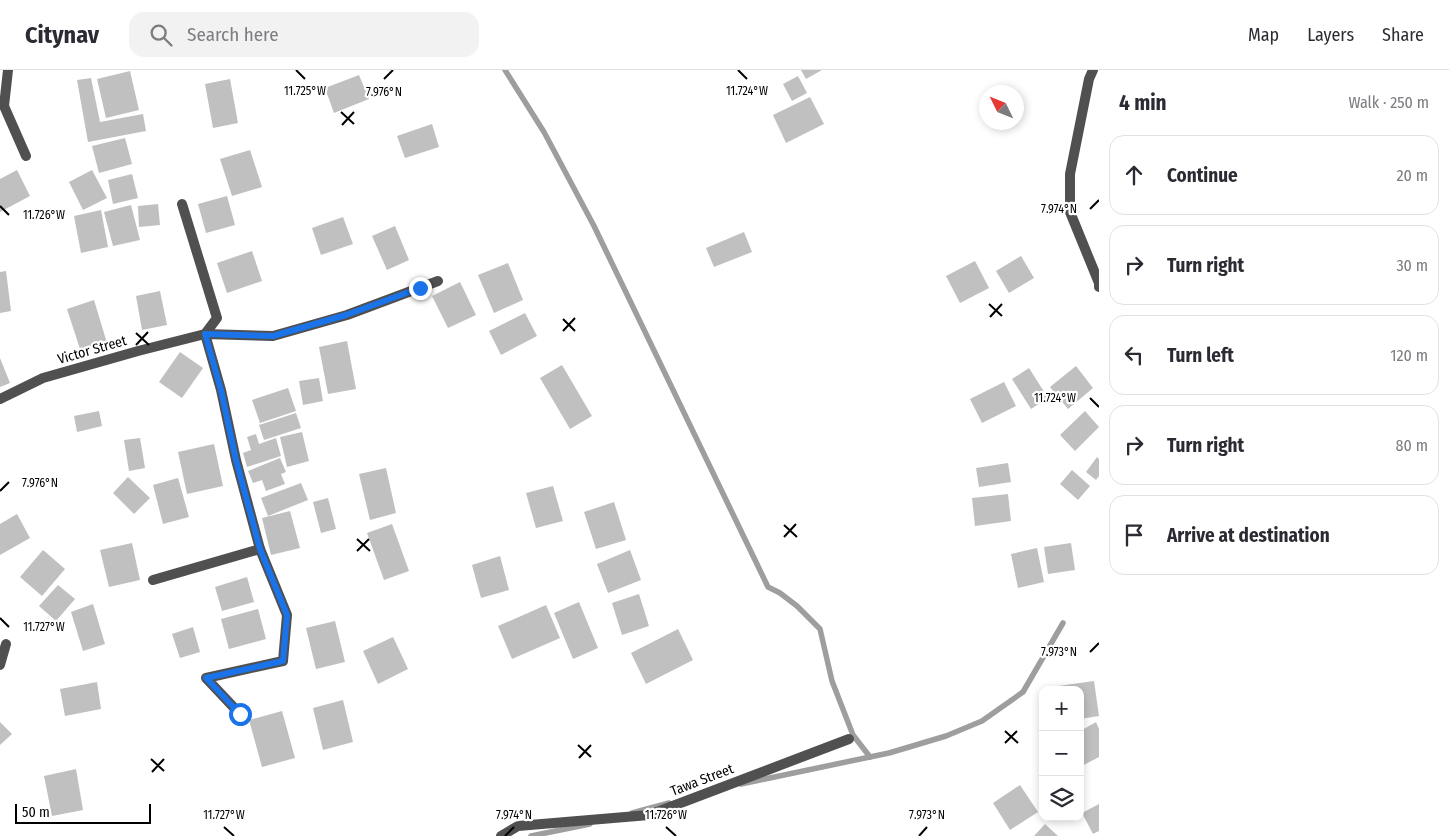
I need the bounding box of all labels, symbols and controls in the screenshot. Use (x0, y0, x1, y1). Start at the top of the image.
search box (129, 12, 479, 57)
text: Citynav (25, 21, 99, 49)
icon: search (147, 21, 175, 49)
text: Search here (187, 23, 279, 46)
text: Map (1248, 24, 1279, 46)
text: Layers (1307, 24, 1354, 46)
text: Share (1382, 24, 1424, 46)
text: 11.725°W (284, 84, 326, 98)
text: 11.724°W (726, 84, 768, 98)
text: 7.976°N (366, 85, 402, 99)
north arrow (979, 85, 1024, 130)
text: 4 min (1119, 90, 1167, 116)
text: Walk · 250 m (1348, 93, 1429, 112)
icon: ahead (1120, 161, 1148, 189)
text: Continue (1167, 164, 1238, 187)
text: 20 m (1397, 166, 1428, 185)
text: 7.974°N (1041, 202, 1077, 216)
text: 11.726°W (23, 208, 65, 222)
icon: right (1120, 251, 1148, 279)
text: Turn right (1167, 254, 1244, 277)
text: 30 m (1396, 256, 1428, 275)
route end (409, 277, 432, 300)
street label: Victor Street (56, 332, 129, 368)
icon: left (1120, 341, 1148, 369)
text: Turn left (1167, 344, 1234, 367)
text: 120 m (1390, 346, 1428, 365)
text: 11.724°W (1034, 391, 1076, 405)
icon: right (1120, 431, 1148, 459)
text: Turn right (1167, 434, 1244, 457)
text: 80 m (1396, 436, 1428, 455)
text: 7.976°N (22, 476, 58, 490)
icon: arrive (1120, 521, 1148, 549)
text: Arrive at destination (1167, 524, 1330, 547)
text: 11.727°W (23, 620, 65, 634)
text: 7.973°N (1041, 645, 1077, 659)
map controls (1039, 686, 1084, 821)
button: + (1039, 686, 1084, 731)
route start (229, 703, 252, 726)
button: − (1039, 731, 1084, 776)
street label: Tawa Street (668, 760, 736, 800)
button: layers (1039, 776, 1084, 821)
scale bar (15, 801, 151, 824)
text: 50 m (22, 804, 50, 821)
text: 11.727°W (203, 808, 245, 822)
text: 7.974°N (496, 808, 532, 822)
text: 11.726°W (645, 808, 687, 822)
text: 7.973°N (909, 808, 945, 822)

